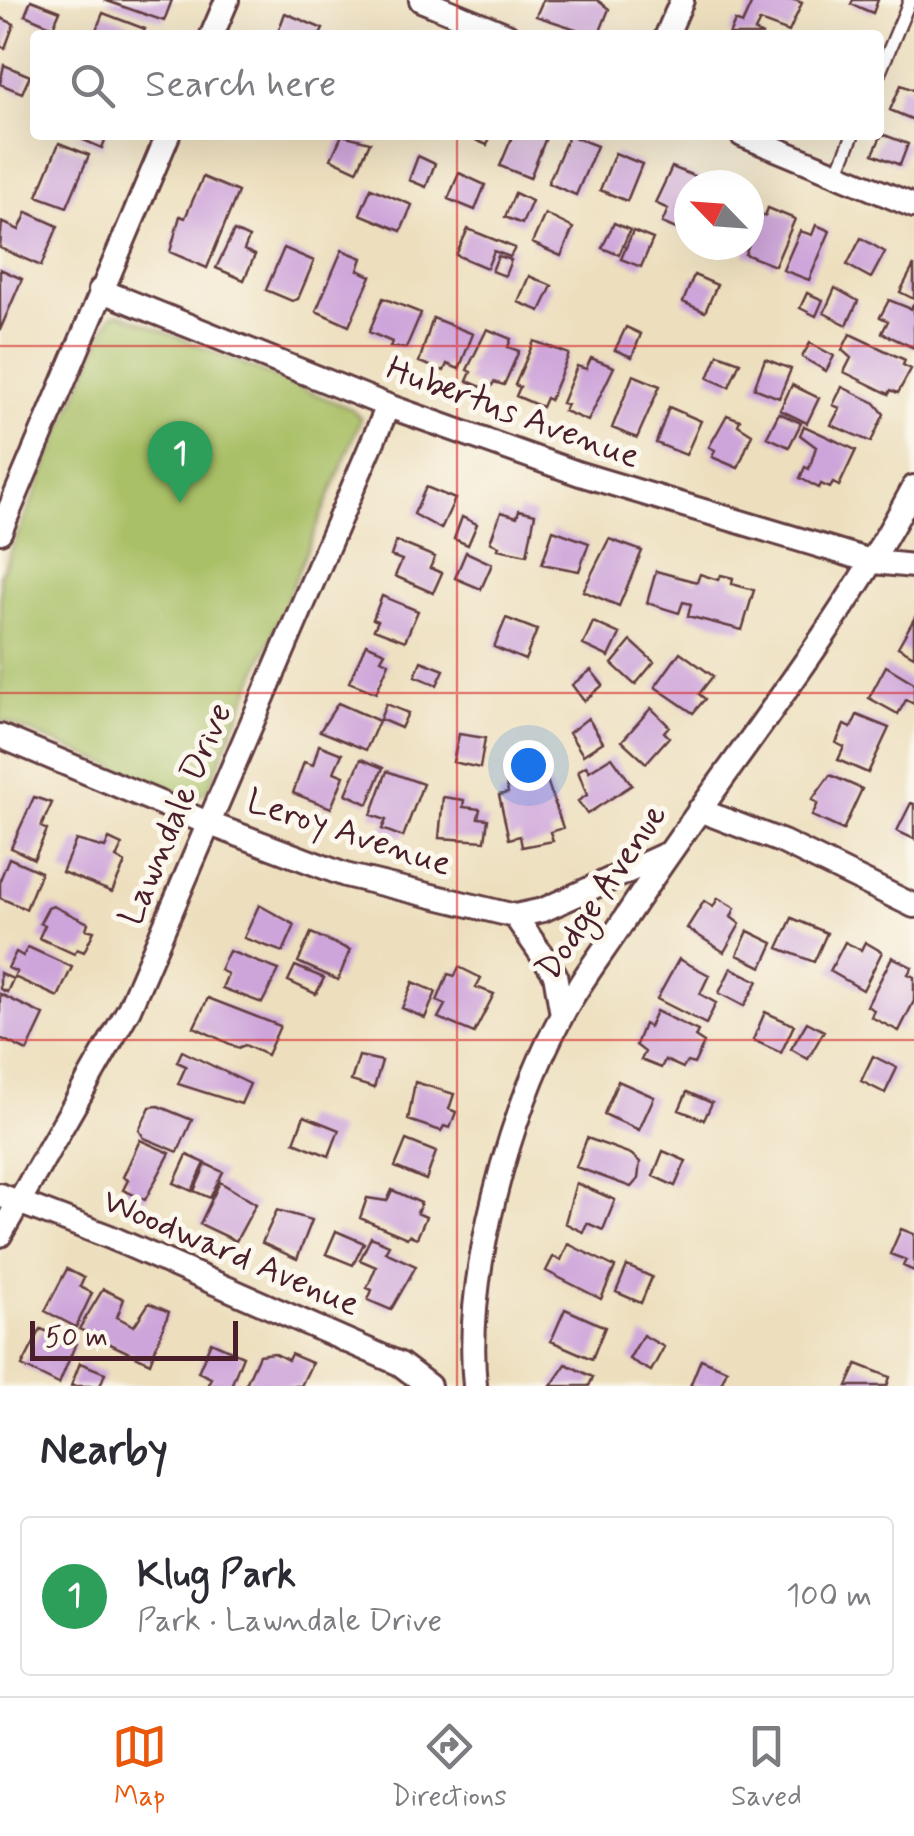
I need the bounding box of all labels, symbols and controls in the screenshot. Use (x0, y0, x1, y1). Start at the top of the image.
search box (30, 30, 884, 140)
icon: search (65, 58, 120, 113)
text: Search here (145, 61, 336, 110)
north arrow (674, 170, 764, 260)
street label: Hubertus Avenue (380, 346, 646, 480)
pin: 1 (148, 420, 212, 503)
street label: Lawndale Drive (108, 696, 244, 932)
your location (503, 740, 554, 791)
street label: Leroy Avenue (241, 778, 457, 888)
street label: Dodge Avenue (526, 795, 681, 991)
street label: Woodward Avenue (96, 1178, 366, 1328)
scale bar (30, 1316, 238, 1360)
text: 50 m (45, 1320, 108, 1357)
text: Nearby (40, 1424, 168, 1479)
text: Klug Park (137, 1551, 296, 1600)
text: 1 (67, 1575, 82, 1617)
text: 100 m (786, 1575, 872, 1617)
text: Park · Lawndale Drive (137, 1600, 442, 1642)
tab: Map (112, 1719, 167, 1816)
tab: Directions (392, 1719, 507, 1816)
tab: Saved (731, 1719, 802, 1816)

